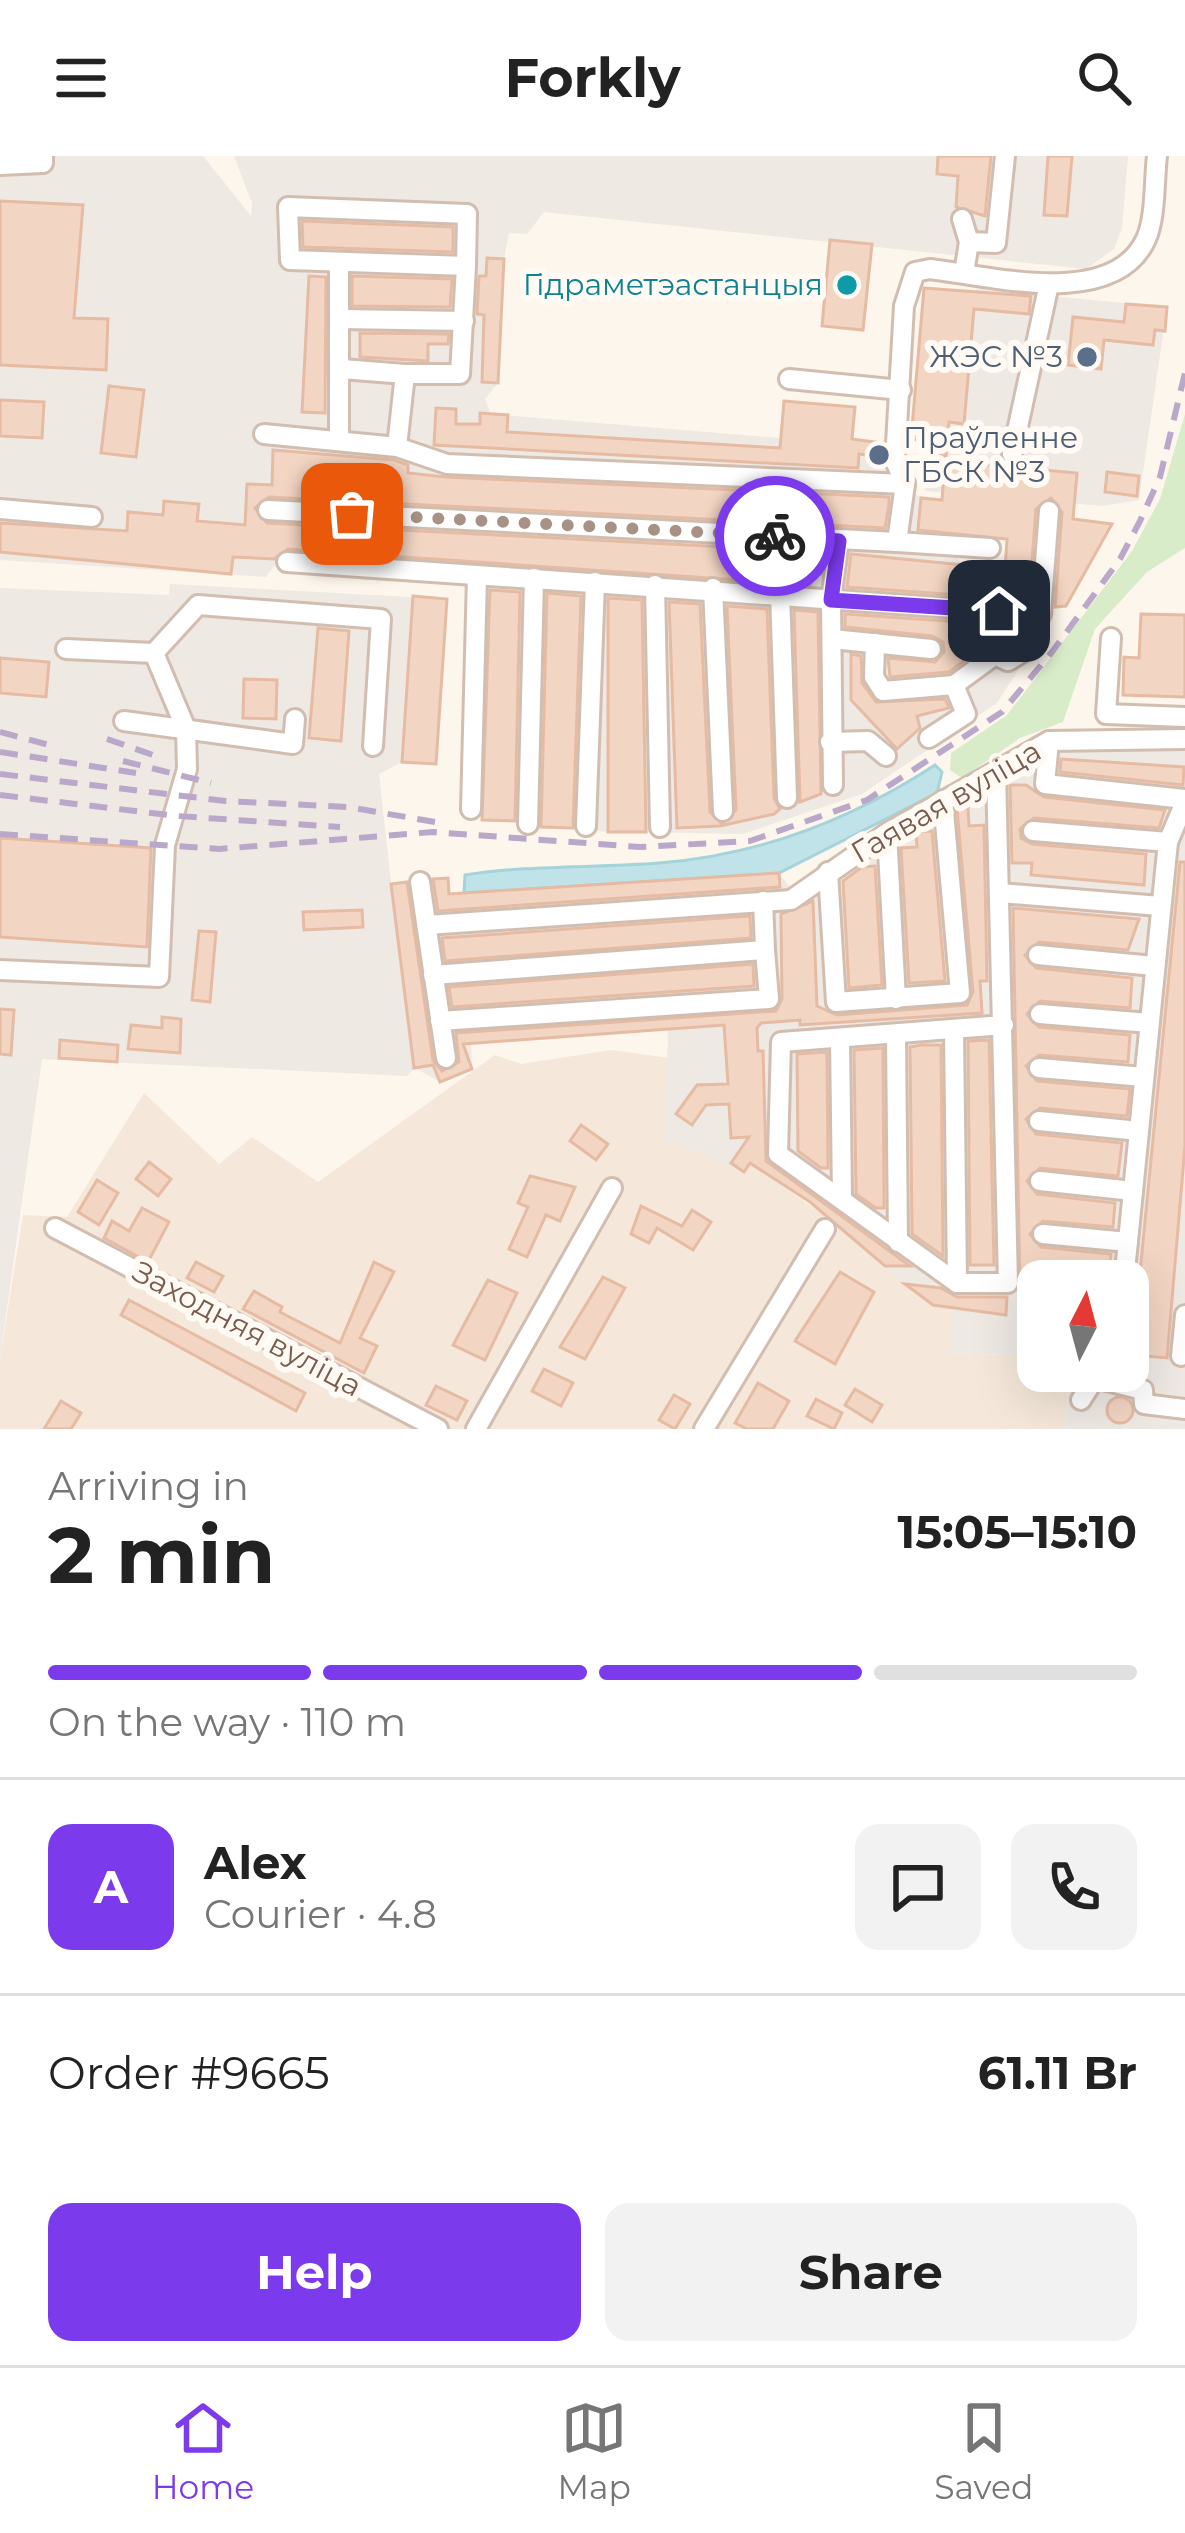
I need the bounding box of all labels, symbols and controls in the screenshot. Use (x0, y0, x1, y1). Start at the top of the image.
icon: menu (48, 45, 114, 111)
text: Forkly (504, 45, 681, 111)
icon: search (1071, 45, 1137, 111)
place label: Гідраметэастанцыя (523, 266, 823, 303)
marker: Гідраметэастанцыя (834, 272, 860, 298)
place label: ЖЭС №3 (929, 338, 1063, 375)
marker: ЖЭС №3 (1074, 344, 1100, 370)
place label: Праўленне ГБСК №3 (903, 419, 1078, 490)
marker: Праўленне ГБСК №3 (866, 442, 892, 468)
pin (301, 463, 403, 565)
courier (715, 476, 835, 596)
icon: bag (319, 481, 385, 547)
icon: bike (742, 503, 808, 569)
pin (948, 560, 1050, 662)
icon: home (966, 578, 1032, 644)
street label: Гаявая вуліца (844, 732, 1047, 871)
street label: Заходняя вуліца (126, 1253, 368, 1404)
north arrow (1017, 1260, 1149, 1392)
map controls (1017, 1260, 1149, 1392)
text: Arriving in (48, 1462, 249, 1510)
text: 15:05–15:10 (898, 1504, 1137, 1559)
text: 2 min (48, 1507, 275, 1603)
text: On the way · 110 m (48, 1698, 406, 1746)
button: chat (855, 1824, 981, 1950)
button: phone (1011, 1824, 1137, 1950)
text: Alex (204, 1835, 307, 1890)
text: A (94, 1859, 128, 1914)
text: Courier · 4.8 (204, 1890, 437, 1938)
text: Order #9665 (48, 2045, 330, 2100)
text: 61.11 Br (978, 2045, 1137, 2100)
button: Help (48, 2203, 581, 2341)
button: Share (605, 2203, 1137, 2341)
tab: Home (152, 2395, 254, 2507)
tab: Map (557, 2395, 631, 2507)
tab: Saved (934, 2395, 1033, 2507)

